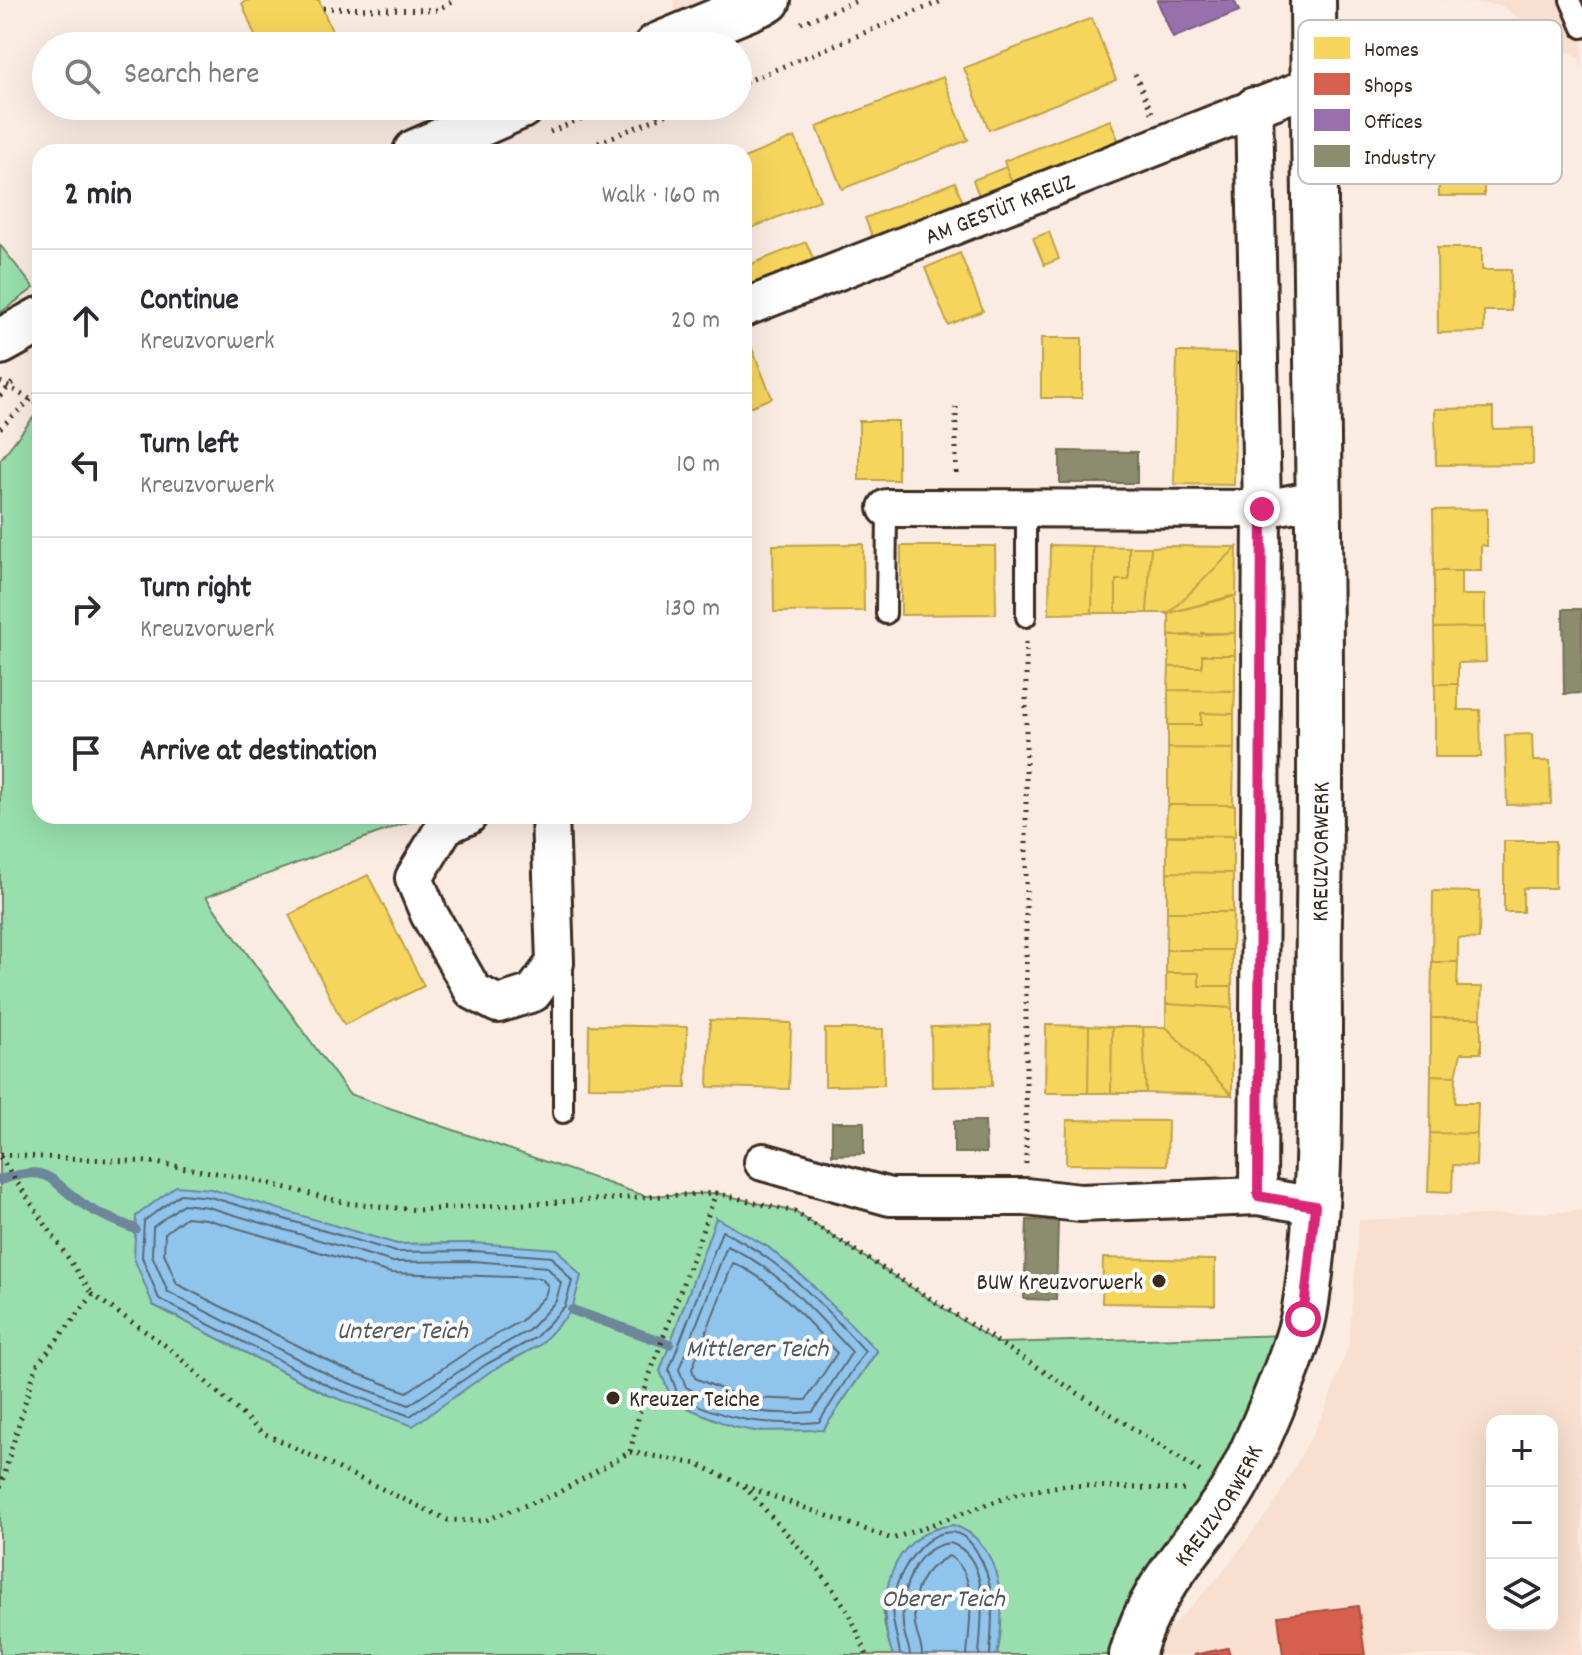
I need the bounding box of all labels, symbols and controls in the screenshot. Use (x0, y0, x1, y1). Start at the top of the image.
legend (1298, 20, 1562, 184)
search box (32, 32, 752, 120)
text: Homes (1364, 36, 1419, 67)
icon: search (60, 54, 104, 98)
text: Search here (124, 55, 260, 98)
text: Shops (1364, 72, 1413, 103)
text: Offices (1364, 108, 1423, 139)
text: Industry (1364, 144, 1436, 175)
street label: AM GESTÜT KREUZ (921, 166, 1080, 256)
text: 2 min (64, 172, 132, 221)
text: Walk · 160 m (602, 178, 720, 215)
text: Continue (140, 281, 239, 324)
icon: ahead (64, 299, 108, 343)
text: 20 m (671, 303, 720, 340)
text: Kreuzvorwerk (140, 324, 275, 361)
text: Turn left (140, 425, 239, 468)
icon: left (64, 443, 108, 487)
text: 10 m (676, 447, 720, 484)
text: Kreuzvorwerk (140, 468, 275, 505)
route end (1244, 491, 1280, 527)
text: Turn right (140, 569, 251, 612)
icon: right (64, 587, 108, 631)
text: 130 m (665, 591, 720, 628)
text: Kreuzvorwerk (140, 612, 275, 649)
icon: arrive (64, 731, 108, 775)
text: Arrive at destination (140, 732, 377, 775)
street label: KREUZVORWERK (1305, 782, 1340, 922)
place label: BUW Kreuzvorwerk (976, 1267, 1143, 1301)
marker: BUW Kreuzvorwerk (1150, 1272, 1168, 1290)
route start (1285, 1301, 1321, 1337)
water label: Unterer Teich (336, 1314, 469, 1351)
water label: Mittlerer Teich (686, 1332, 829, 1369)
place label: Kreuzer Teiche (629, 1384, 760, 1418)
marker: Kreuzer Teiche (604, 1389, 622, 1407)
map controls (1486, 1415, 1558, 1631)
button: + (1486, 1415, 1558, 1487)
street label: KREUZVORWERK (1167, 1440, 1273, 1575)
button: − (1486, 1487, 1558, 1559)
button: layers (1486, 1559, 1558, 1631)
water label: Oberer Teich (881, 1582, 1006, 1619)

